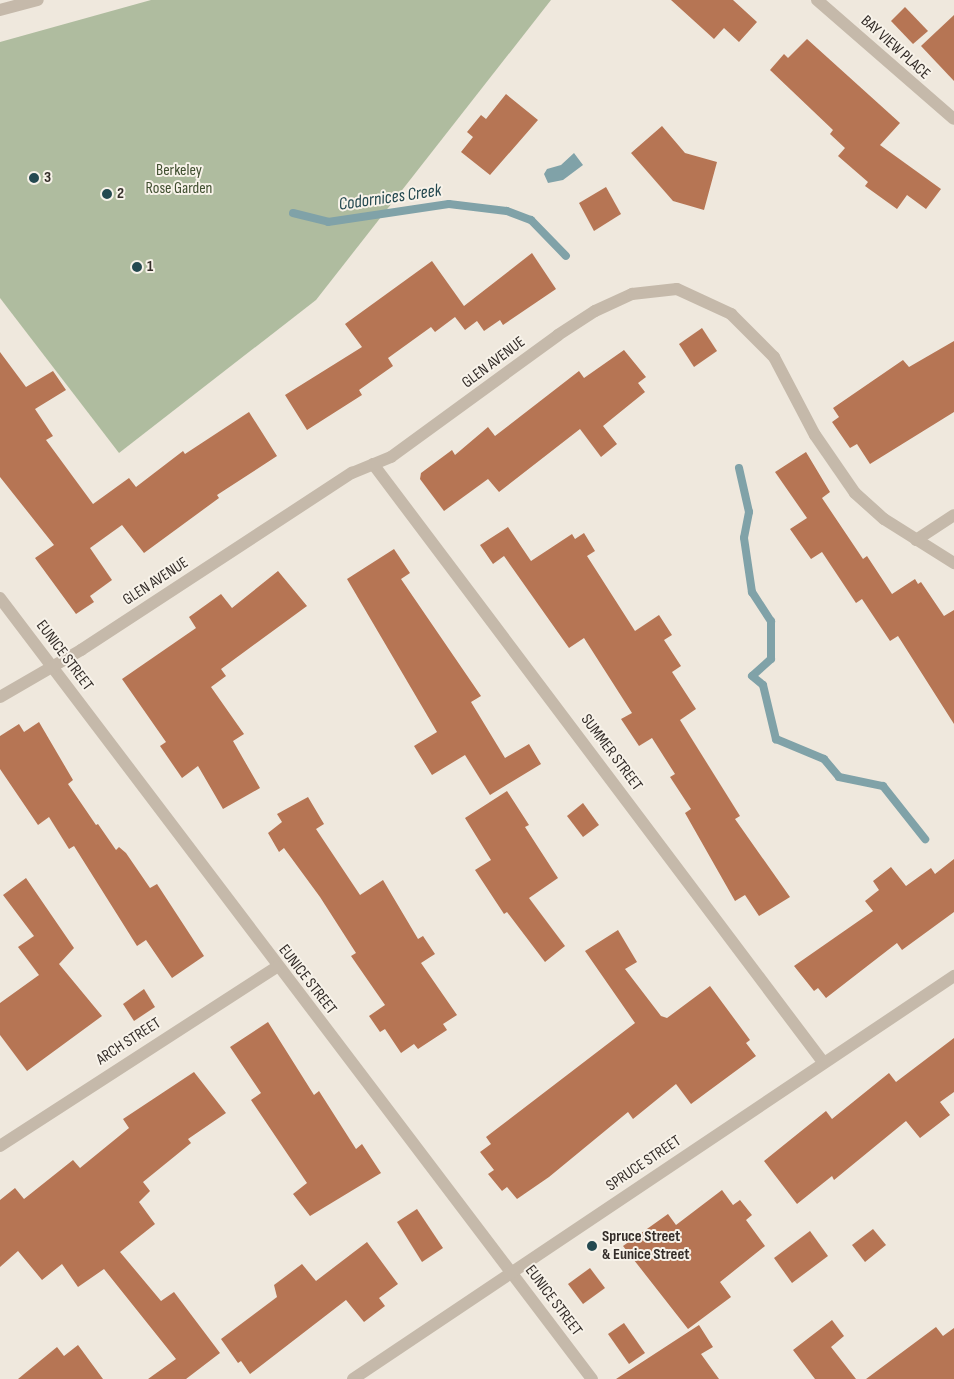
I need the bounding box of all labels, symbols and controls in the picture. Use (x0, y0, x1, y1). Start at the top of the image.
street label: BAY VIEW PLACE (856, 12, 934, 84)
park label: Berkeley Rose Garden (146, 161, 212, 199)
place label: 3 (44, 168, 51, 188)
marker: 3 (28, 172, 40, 184)
water label: Codornices Creek (337, 180, 443, 216)
place label: 2 (117, 184, 124, 204)
marker: 2 (101, 188, 113, 200)
place label: 1 (147, 257, 153, 277)
marker: 1 (131, 261, 143, 273)
street label: GLEN AVENUE (459, 333, 529, 393)
street label: GLEN AVENUE (120, 554, 192, 610)
street label: EUNICE STREET (31, 617, 97, 695)
street label: SUMMER STREET (576, 711, 646, 795)
street label: EUNICE STREET (274, 941, 340, 1019)
street label: ARCH STREET (93, 1014, 165, 1070)
street label: SPRUCE STREET (603, 1132, 685, 1196)
place label: Spruce Street & Eunice Street (602, 1227, 690, 1265)
marker: Spruce Street & Eunice Street (586, 1240, 598, 1252)
street label: EUNICE STREET (520, 1262, 586, 1340)

